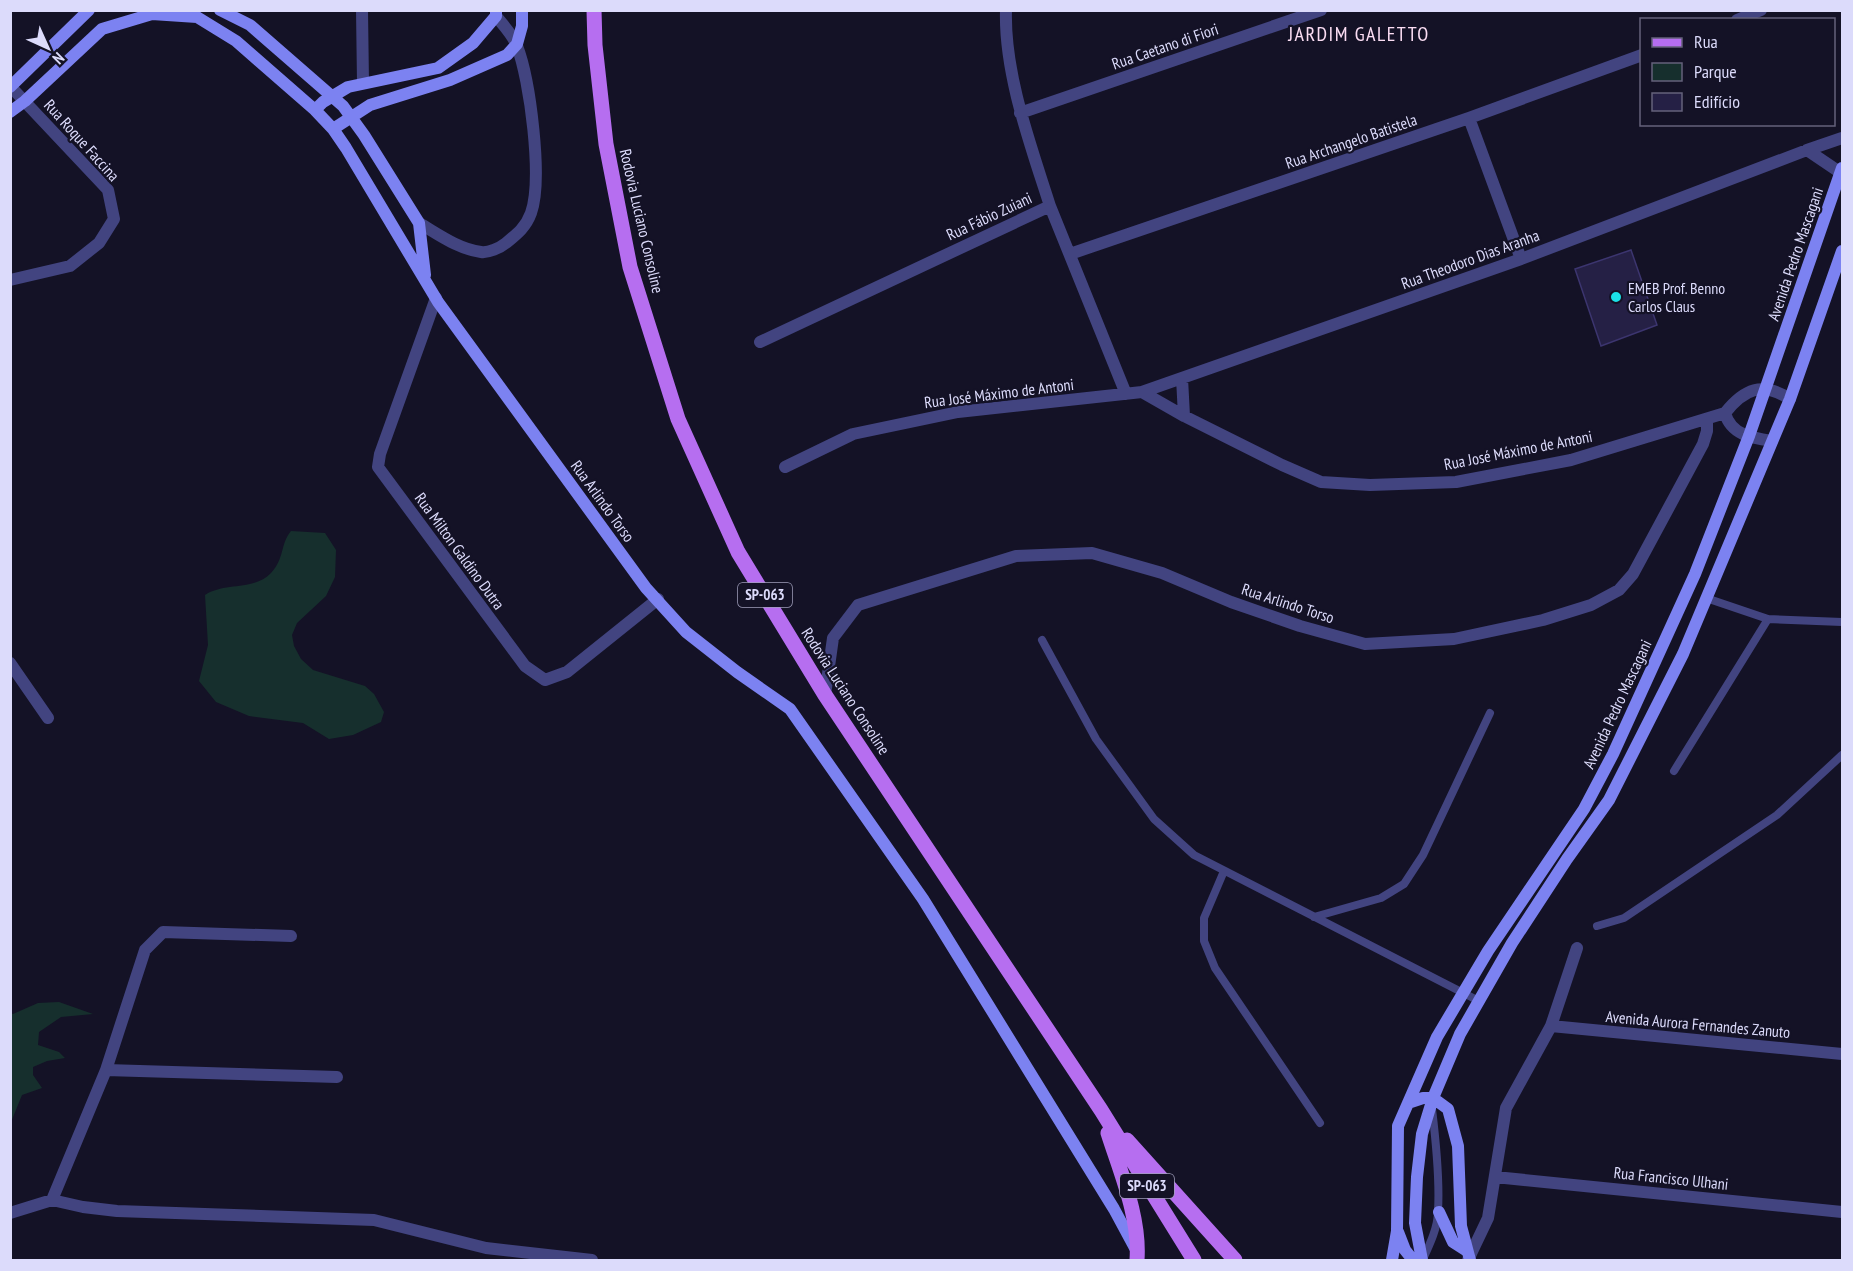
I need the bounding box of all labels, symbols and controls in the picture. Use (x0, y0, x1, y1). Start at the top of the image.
north arrow (18, 18, 78, 78)
street label: Rua Caetano di Fiori (1109, 18, 1221, 74)
legend (1640, 18, 1835, 126)
district label: JARDIM GALETTO (1287, 21, 1430, 47)
text: Rua (1694, 30, 1718, 53)
text: N (48, 48, 69, 69)
text: Parque (1694, 60, 1737, 83)
text: Edifício (1694, 90, 1740, 113)
street label: Rua Roque Faccina (40, 95, 124, 185)
street label: Rua Archangelo Batistela (1283, 109, 1419, 173)
street label: Rodovia Luciano Consoline (616, 147, 668, 295)
street label: Avenida Pedro Mascagani (1763, 185, 1827, 323)
street label: Rua Fábio Zuiani (943, 188, 1035, 244)
street label: Rua Theodoro Dias Aranha (1398, 225, 1542, 293)
place label: EMEB Prof. Benno Carlos Claus (1628, 278, 1725, 316)
marker: EMEB Prof. Benno Carlos Claus (1609, 290, 1623, 304)
street label: Rua José Máximo de Antoni (923, 374, 1075, 412)
street label: Rua José Máximo de Antoni (1442, 426, 1594, 474)
street label: Rua Arlindo Torso (567, 456, 639, 546)
street label: Rua Milton Galdino Dutra (411, 489, 509, 613)
street label: Rua Arlindo Torso (1239, 579, 1337, 627)
road number: SP-063 (738, 583, 792, 607)
street label: Rodovia Luciano Consoline (797, 624, 895, 758)
street label: Avenida Pedro Mascagani (1578, 636, 1656, 772)
street label: Avenida Aurora Fernandes Zanuto (1605, 1006, 1791, 1042)
street label: Rua Francisco Ulhani (1613, 1162, 1729, 1194)
road number: SP-063 (1120, 1174, 1174, 1198)

